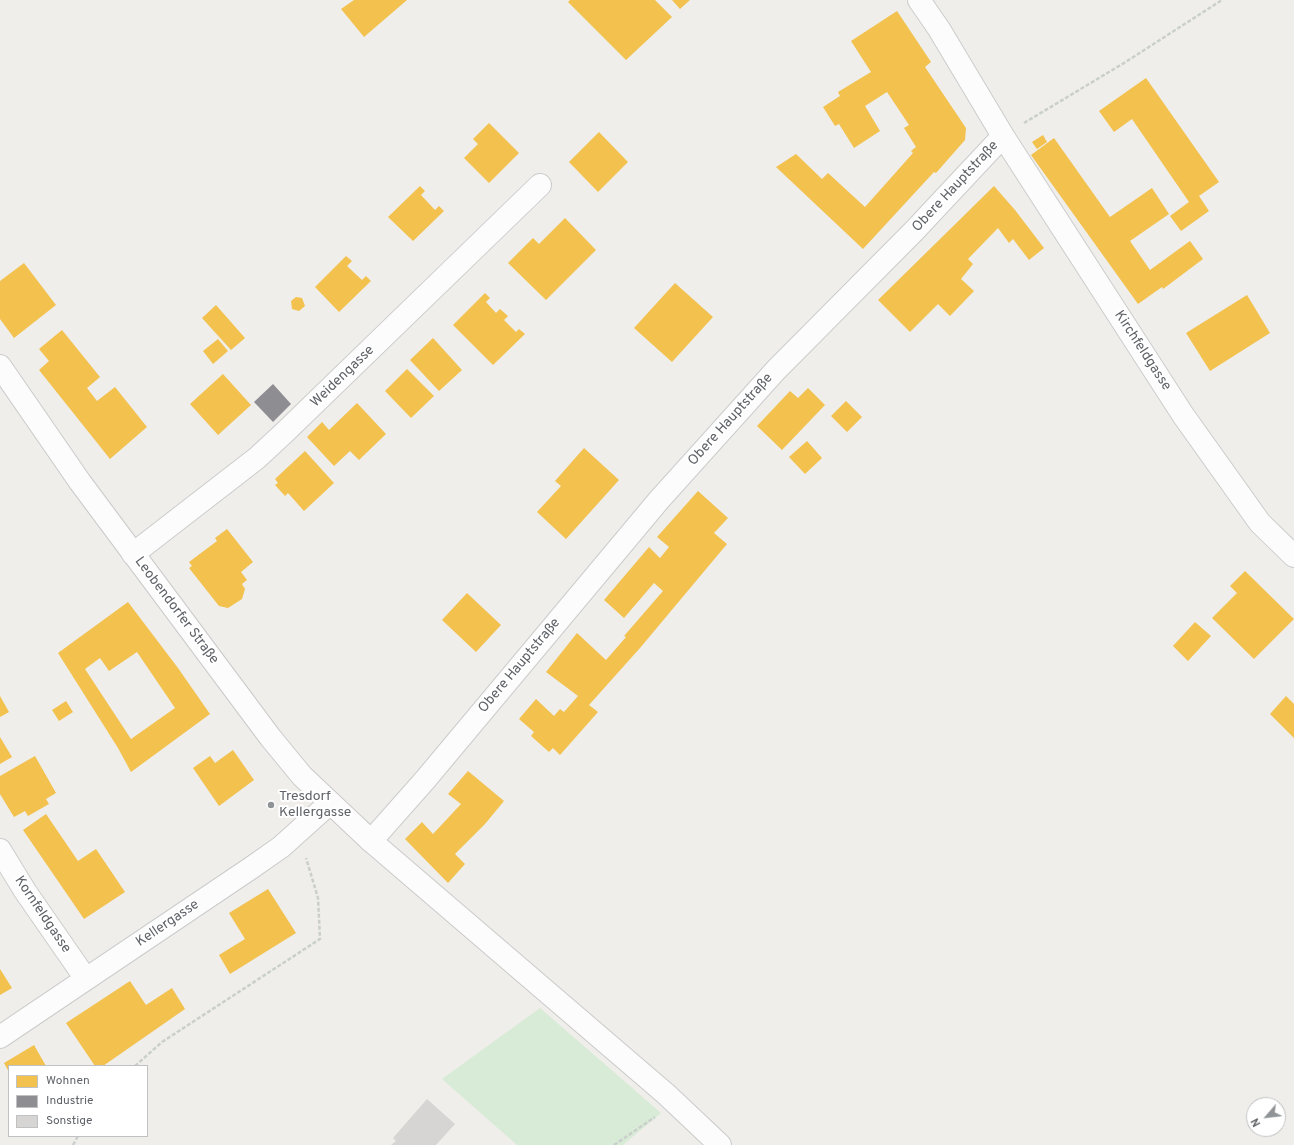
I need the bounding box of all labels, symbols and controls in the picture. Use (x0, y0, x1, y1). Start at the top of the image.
street label: Obere Hauptstraße (909, 138, 1003, 236)
street label: Kirchfeldgasse (1110, 308, 1174, 394)
street label: Weidengasse (308, 342, 378, 412)
street label: Obere Hauptstraße (685, 370, 777, 470)
street label: Leobendorfer Straße (130, 554, 222, 668)
street label: Obere Hauptstraße (475, 615, 565, 717)
place label: Tresdorf Kellergasse (279, 789, 351, 822)
marker: Tresdorf Kellergasse (266, 800, 276, 810)
street label: Kornfeldgasse (10, 873, 74, 957)
street label: Kellergasse (133, 897, 203, 951)
legend (8, 1065, 148, 1137)
text: Wohnen (46, 1073, 90, 1089)
text: Industrie (46, 1093, 94, 1109)
north arrow (1246, 1097, 1286, 1137)
text: Sonstige (46, 1113, 92, 1129)
text: N (1248, 1115, 1264, 1129)

